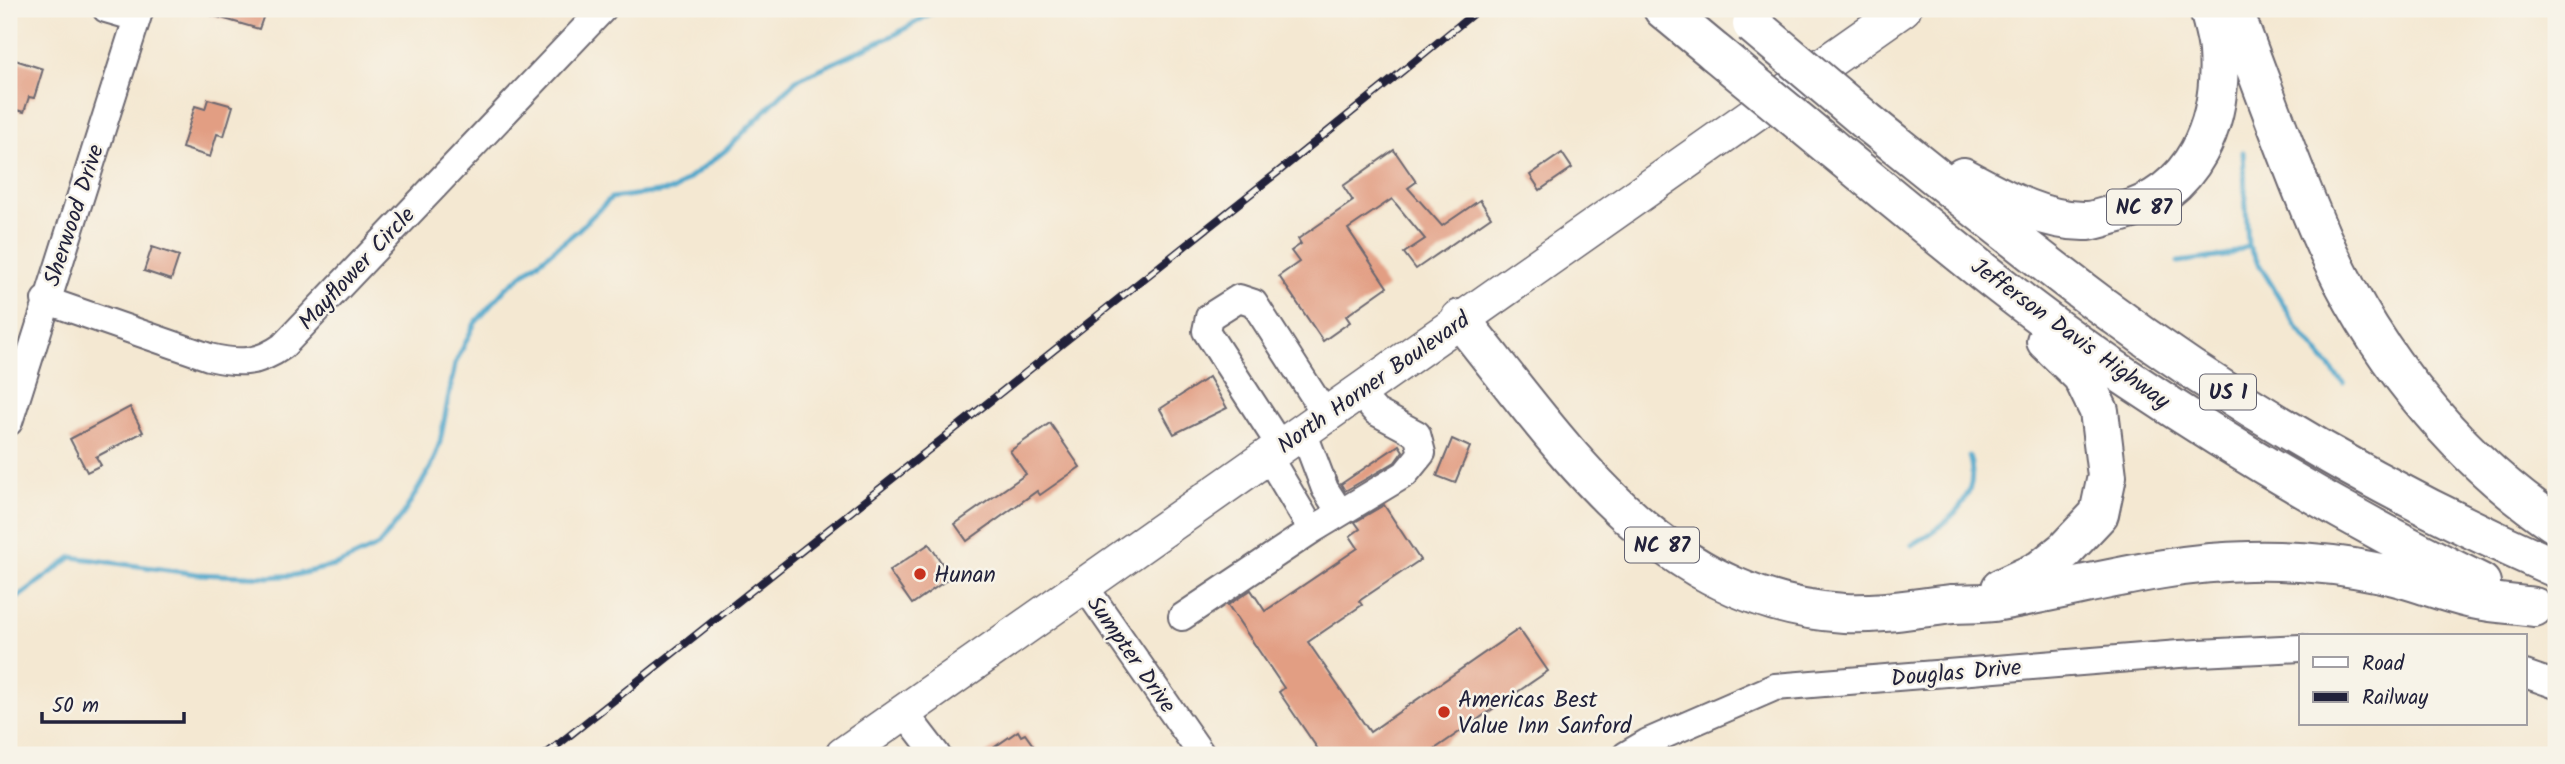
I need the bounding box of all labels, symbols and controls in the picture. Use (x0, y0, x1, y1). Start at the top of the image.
street label: Sherwood Drive (35, 140, 115, 291)
road number: NC 87 (2107, 190, 2181, 224)
street label: Mayflower Circle (290, 199, 425, 340)
street label: Jefferson Davis Highway (1963, 250, 2177, 420)
street label: North Horner Boulevard (1270, 303, 1479, 464)
road number: US 1 (2200, 374, 2256, 410)
road number: NC 87 (1625, 528, 1699, 562)
place label: Hunan (934, 558, 996, 594)
marker: Hunan (912, 566, 928, 582)
street label: Sumpter Drive (1076, 589, 1184, 721)
legend (2299, 634, 2526, 726)
text: Road (2362, 648, 2405, 681)
street label: Douglas Drive (1890, 650, 2023, 698)
scale bar (42, 680, 184, 724)
text: Railway (2362, 682, 2428, 715)
place label: Americas Best Value Inn Sanford (1458, 683, 1632, 745)
text: 50 m (52, 690, 99, 723)
marker: Americas Best Value Inn Sanford (1436, 704, 1452, 720)

